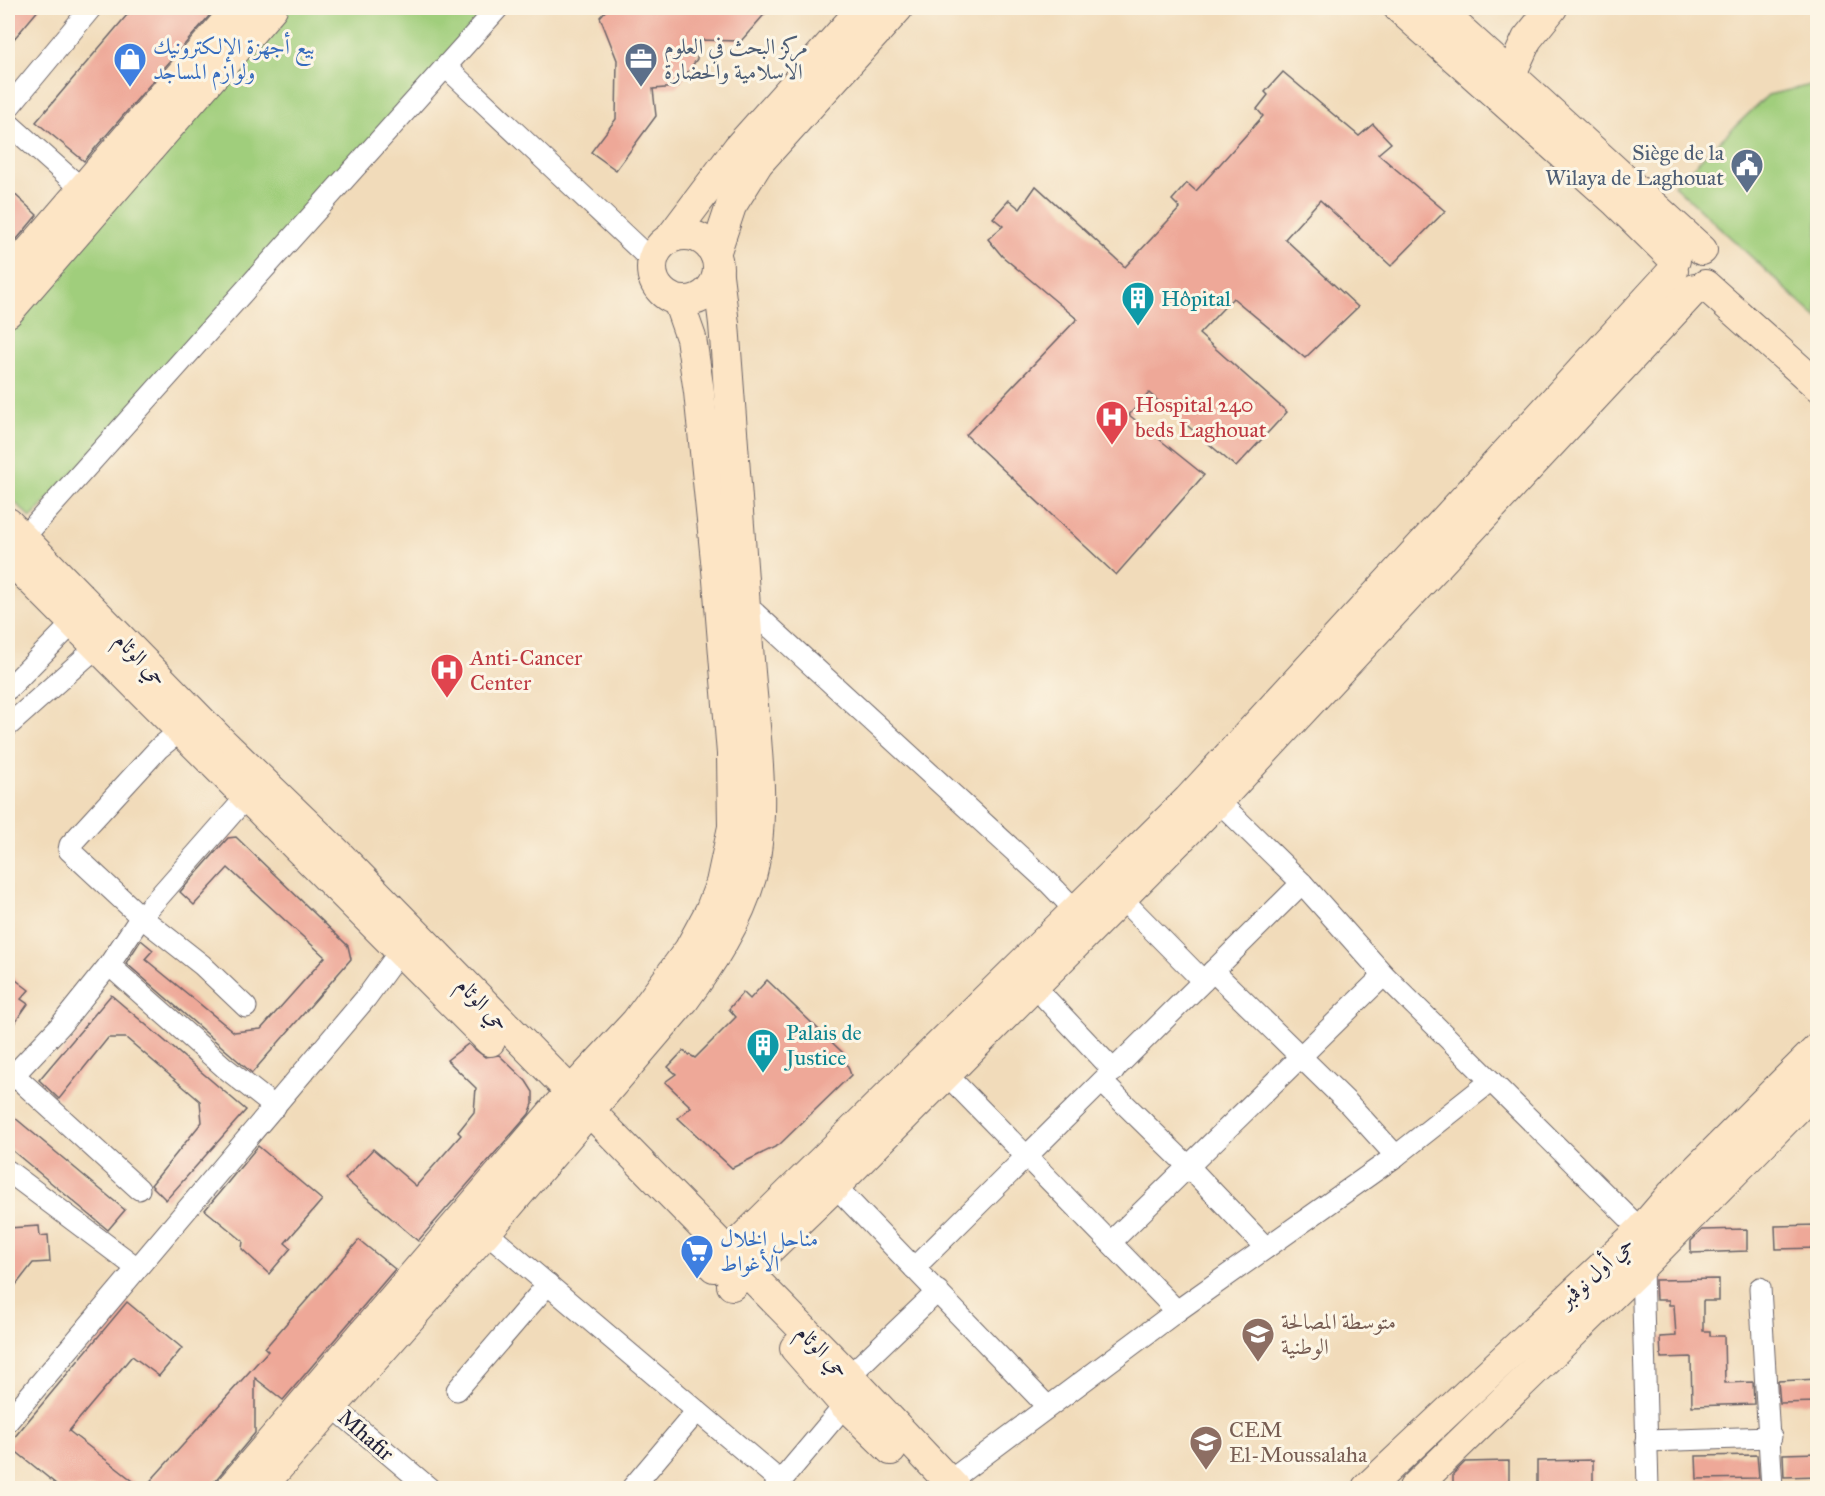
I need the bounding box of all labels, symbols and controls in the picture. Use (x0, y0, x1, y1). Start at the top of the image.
place label: بيع أجهزة الإلكترونيك ولوازم المساجد (153, 31, 315, 91)
place label: مركز البحث في العلوم الاسلامية والحضارة (664, 33, 808, 85)
shop icon: بيع أجهزة الإلكترونيك ولوازم المساجد (112, 41, 148, 88)
office icon: مركز البحث في العلوم الاسلامية والحضارة (623, 41, 659, 88)
place label: Siège de la Wilaya de Laghouat (1545, 139, 1725, 191)
public building icon: Siège de la Wilaya de Laghouat (1729, 147, 1765, 194)
building icon: Hôpital (1120, 280, 1156, 327)
place label: Hôpital (1161, 285, 1231, 312)
place label: Hospital 240 beds Laghouat (1135, 391, 1267, 443)
hospital icon: Hospital 240 beds Laghouat (1094, 399, 1130, 446)
street label: حي الوئام (105, 627, 173, 696)
place label: Anti-Cancer Center (469, 644, 583, 696)
hospital icon: Anti-Cancer Center (429, 652, 465, 699)
street label: حي الوئام (447, 972, 515, 1041)
place label: Palais de Justice (784, 1019, 862, 1071)
building icon: Palais de Justice (745, 1027, 781, 1074)
place label: مناحل الخلال الأغواط (720, 1225, 818, 1277)
street label: حي أول نوفمبر (1550, 1229, 1643, 1319)
supermarket icon: مناحل الخلال الأغواط (679, 1233, 715, 1280)
place label: متوسطة المصالحة الوطنية (1281, 1308, 1396, 1360)
school or university icon: متوسطة المصالحة الوطنية (1240, 1316, 1276, 1363)
street label: حي الوئام (787, 1319, 855, 1387)
street label: Mhafir (333, 1403, 400, 1467)
place label: CEM El-Moussalaha (1229, 1416, 1368, 1468)
school or university icon: CEM El-Moussalaha (1188, 1424, 1224, 1471)

